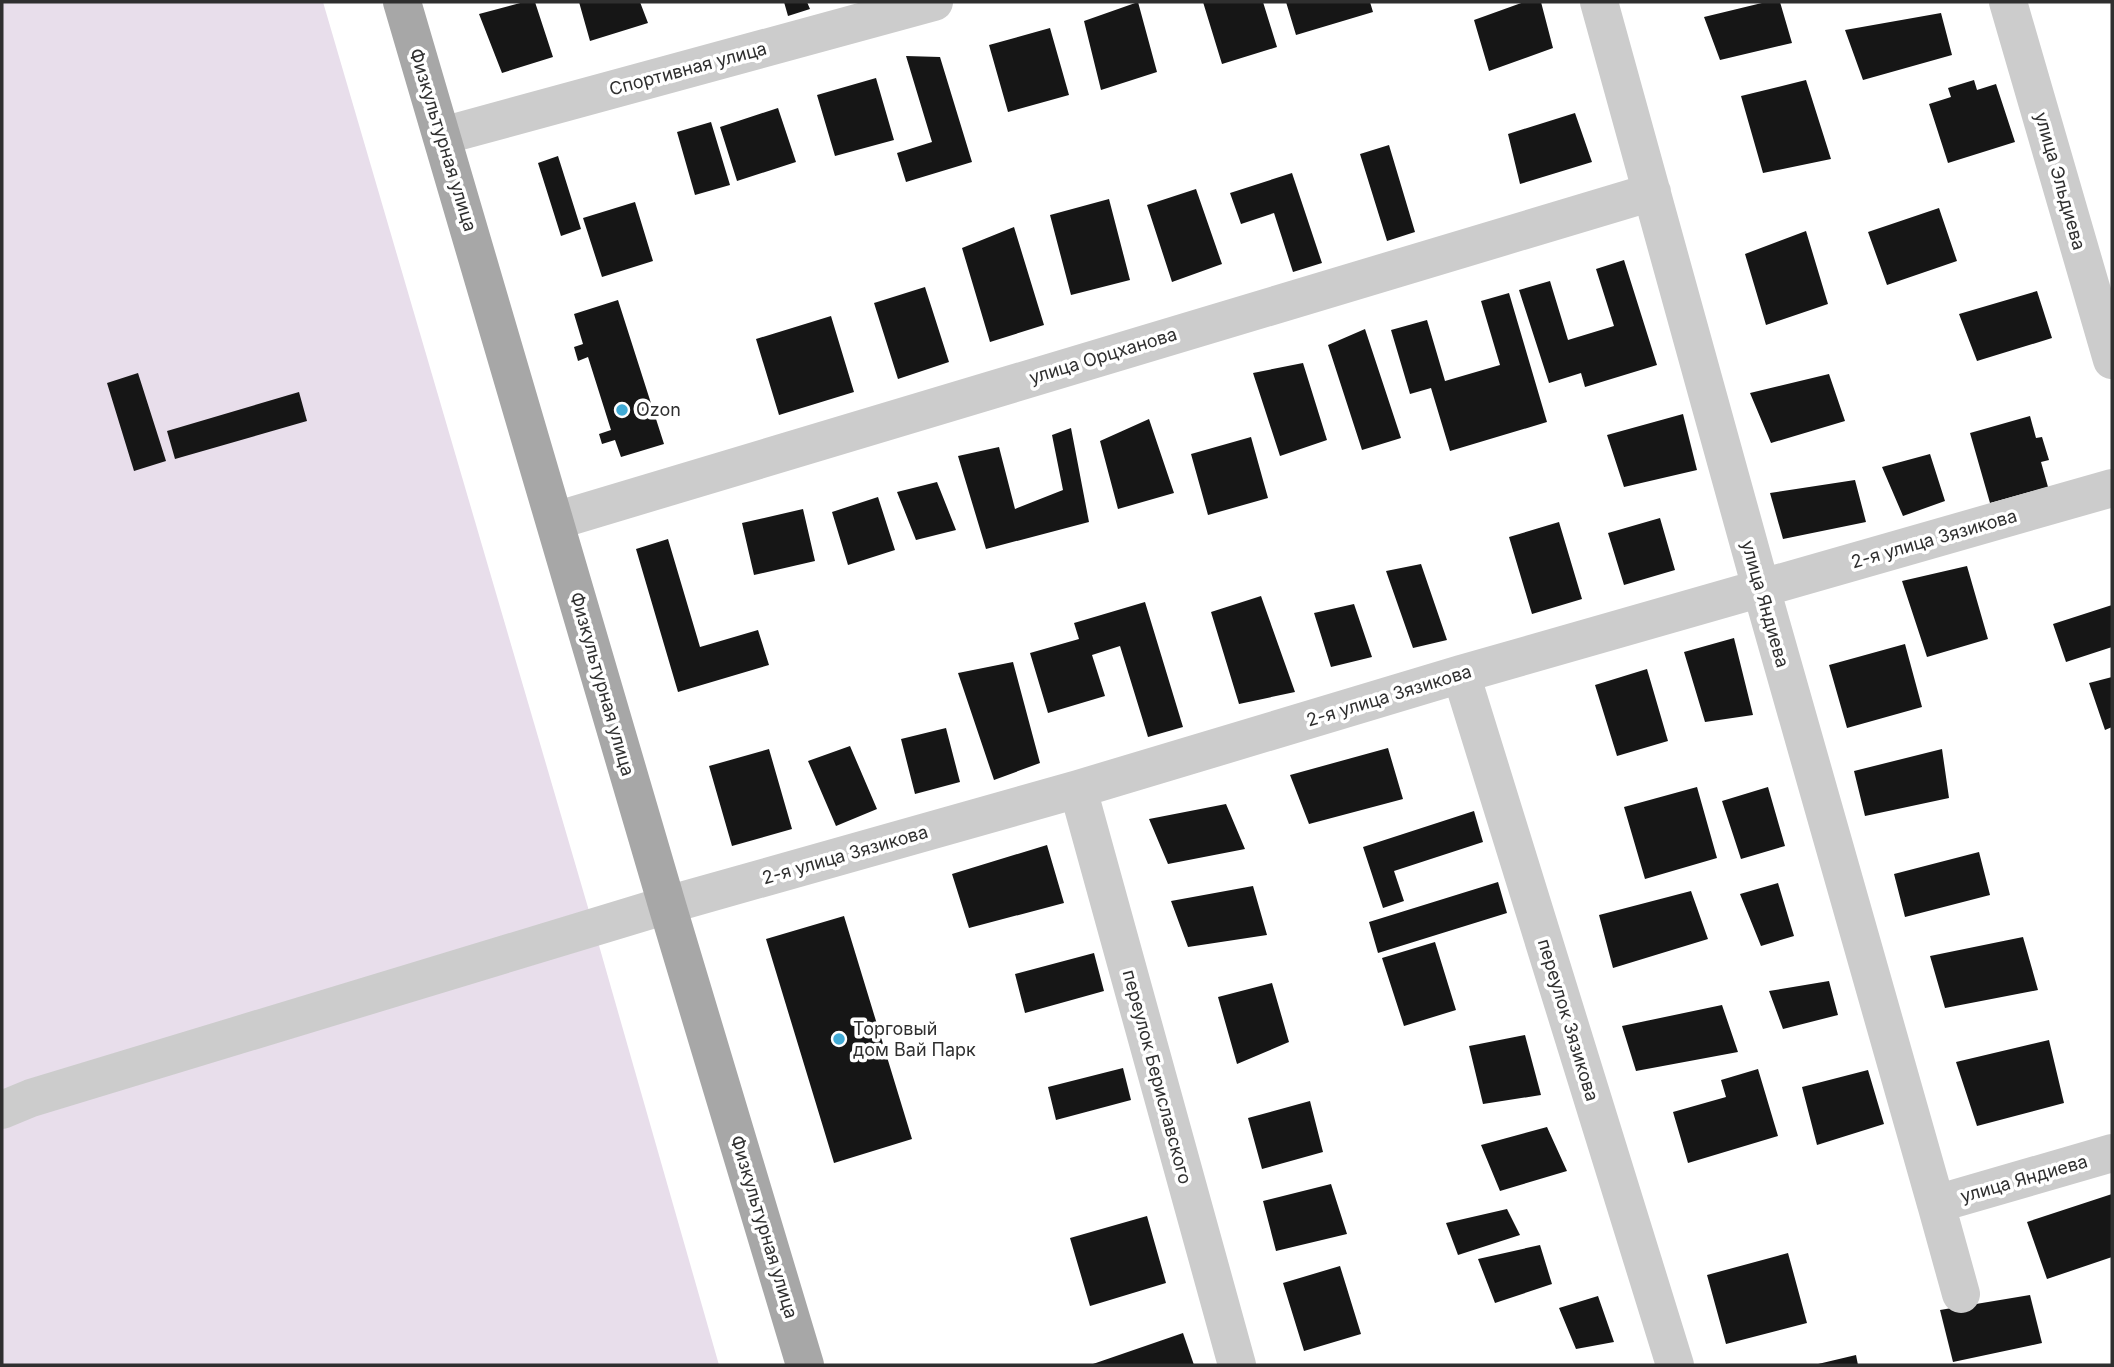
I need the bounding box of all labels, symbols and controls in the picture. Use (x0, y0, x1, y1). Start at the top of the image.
street label: Спортивная улица (607, 37, 769, 100)
street label: Физкультурная улица (406, 46, 481, 234)
street label: улица Эльдиева (2031, 109, 2090, 252)
street label: улица Орцханова (1026, 323, 1179, 388)
place label: Ozon (636, 399, 681, 420)
marker: Ozon (614, 402, 630, 418)
street label: 2-я улица Зязикова (1849, 505, 2019, 572)
street label: улица Яндиева (1737, 538, 1794, 670)
street label: Физкультурная улица (566, 589, 639, 778)
street label: 2-я улица Зязикова (1304, 660, 1474, 731)
street label: 2-я улица Зязикова (760, 821, 930, 888)
street label: переулок Зязикова (1534, 936, 1603, 1104)
street label: переулок Бериславского (1119, 967, 1196, 1186)
place label: Торговый дом Вай Парк (853, 1018, 976, 1060)
marker: Торговый дом Вай Парк (831, 1031, 847, 1047)
street label: Физкультурная улица (727, 1133, 802, 1321)
street label: улица Яндиева (1958, 1150, 2090, 1207)

